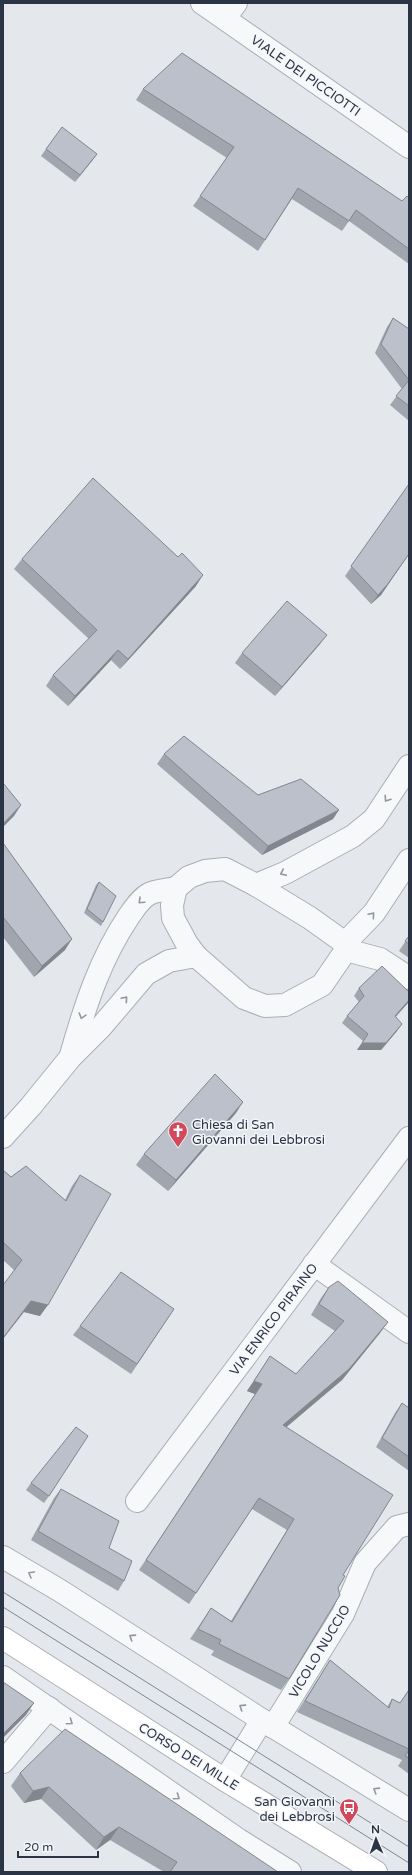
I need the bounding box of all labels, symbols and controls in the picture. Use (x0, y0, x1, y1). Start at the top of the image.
street label: VIALE DEI PICCIOTTI (247, 32, 363, 120)
one-way arrow (385, 794, 392, 801)
one-way arrow (280, 868, 288, 876)
one-way arrow (138, 897, 146, 904)
one-way arrow (367, 912, 374, 920)
one-way arrow (120, 996, 127, 1003)
one-way arrow (78, 1013, 87, 1020)
place label: Chiesa di San Giovanni dei Lebbrosi (192, 1117, 325, 1148)
church icon: Chiesa di San Giovanni dei Lebbrosi (167, 1120, 189, 1148)
street label: VIA ENRICO PIRAINO (226, 1260, 321, 1379)
one-way arrow (28, 1571, 35, 1578)
street label: VICOLO NUCCIO (286, 1602, 354, 1701)
one-way arrow (129, 1634, 136, 1641)
one-way arrow (239, 1704, 246, 1711)
one-way arrow (66, 1717, 73, 1725)
street label: CORSO DEI MILLE (135, 1720, 242, 1794)
one-way arrow (373, 1787, 380, 1795)
one-way arrow (172, 1792, 179, 1799)
place label: San Giovanni dei Lebbrosi (254, 1794, 335, 1825)
bus stop icon: San Giovanni dei Lebbrosi (338, 1797, 360, 1825)
north arrow (356, 1819, 396, 1859)
text: N (371, 1823, 380, 1836)
scale bar (18, 1833, 98, 1859)
text: 20 m (24, 1840, 53, 1854)

